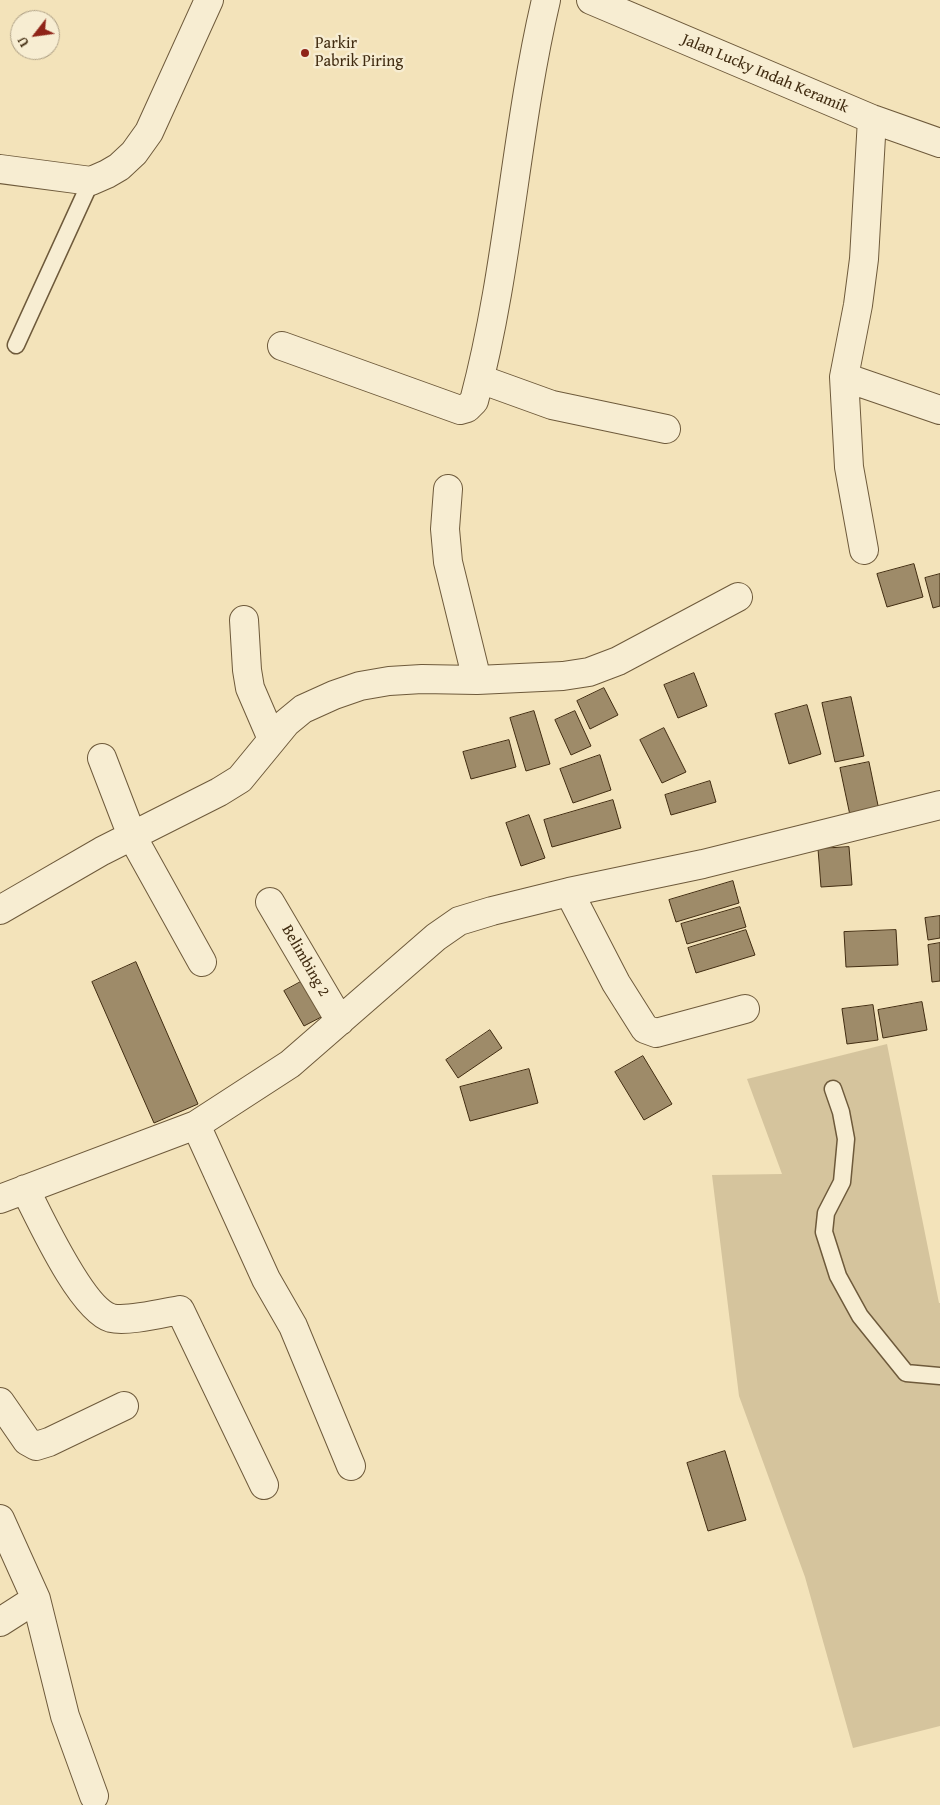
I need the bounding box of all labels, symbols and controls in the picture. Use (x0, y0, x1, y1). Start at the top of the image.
north arrow (10, 10, 60, 60)
street label: Jalan Lucky Indah Keramik (679, 30, 851, 118)
text: U (12, 33, 34, 51)
place label: Parkir Pabrik Piring (315, 34, 403, 72)
marker: Parkir Pabrik Piring (299, 47, 311, 59)
street label: Belimbing 2 (277, 922, 333, 1000)

